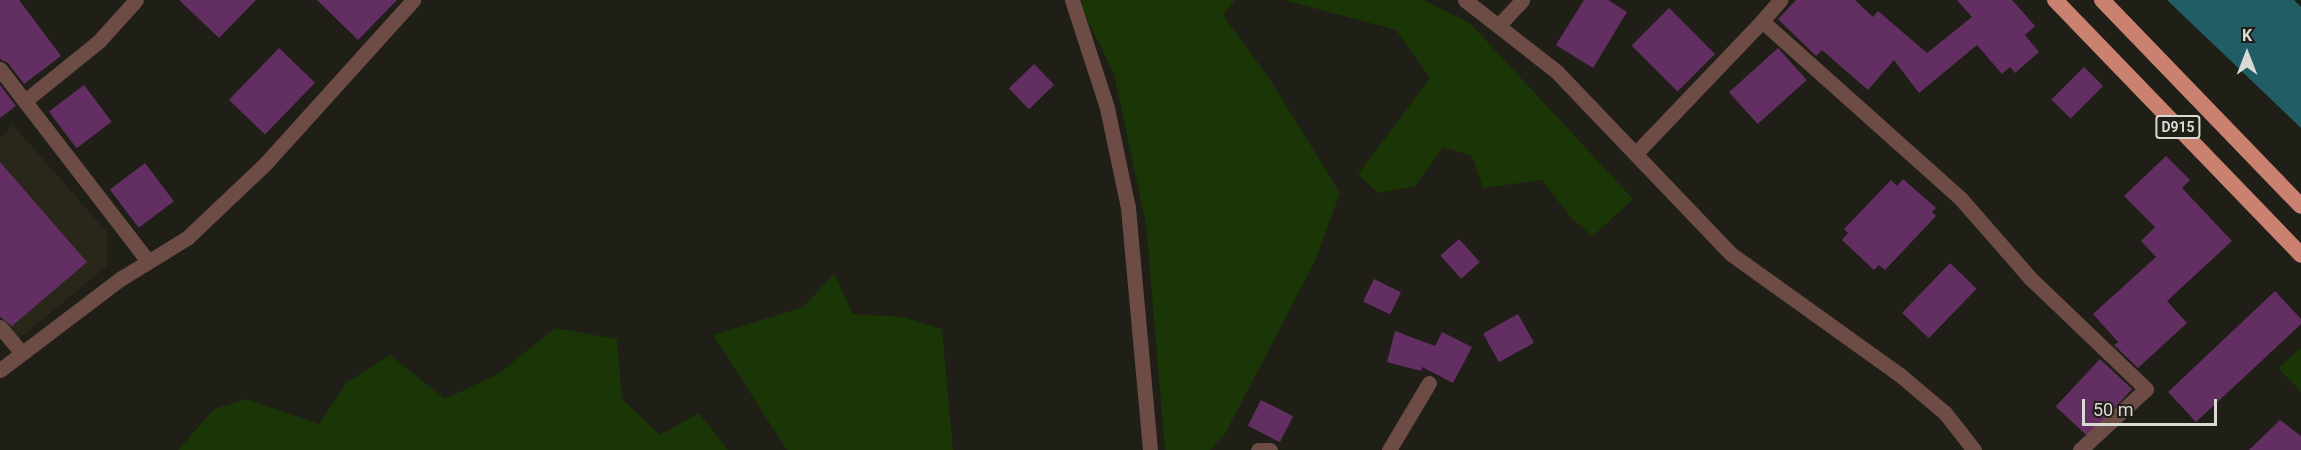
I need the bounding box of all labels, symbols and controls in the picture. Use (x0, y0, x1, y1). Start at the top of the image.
north arrow (2217, 24, 2277, 84)
text: K (2242, 26, 2252, 45)
road number: D915 (2154, 116, 2202, 138)
scale bar (2085, 387, 2220, 425)
text: 50 m (2093, 399, 2133, 420)

